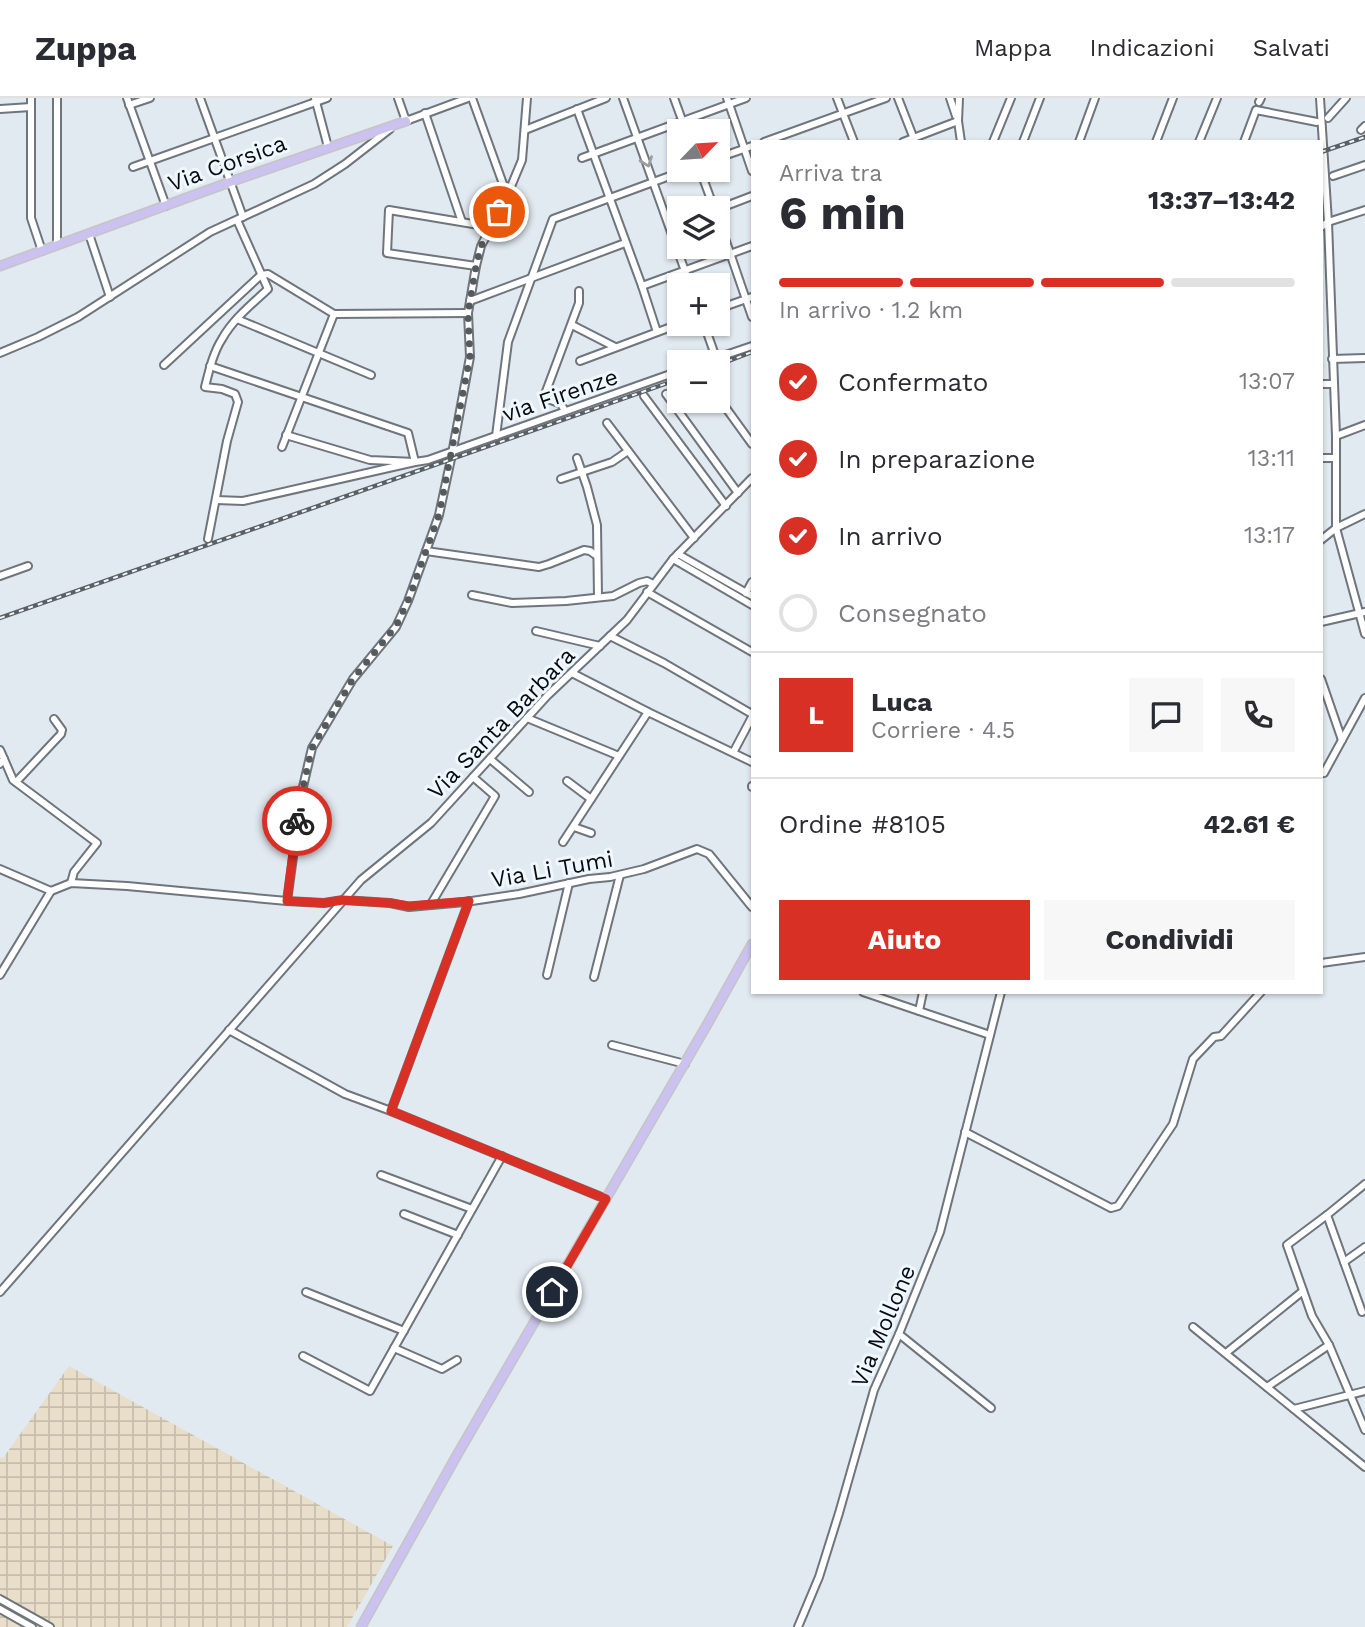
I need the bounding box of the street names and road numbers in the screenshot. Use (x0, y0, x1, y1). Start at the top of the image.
street label: Via Corsica (164, 130, 290, 197)
street label: via Firenze (499, 363, 622, 428)
street label: Via Santa Barbara (422, 642, 580, 805)
street label: Via Li Tumi (489, 846, 615, 893)
street label: Via Mollone (846, 1261, 921, 1391)

